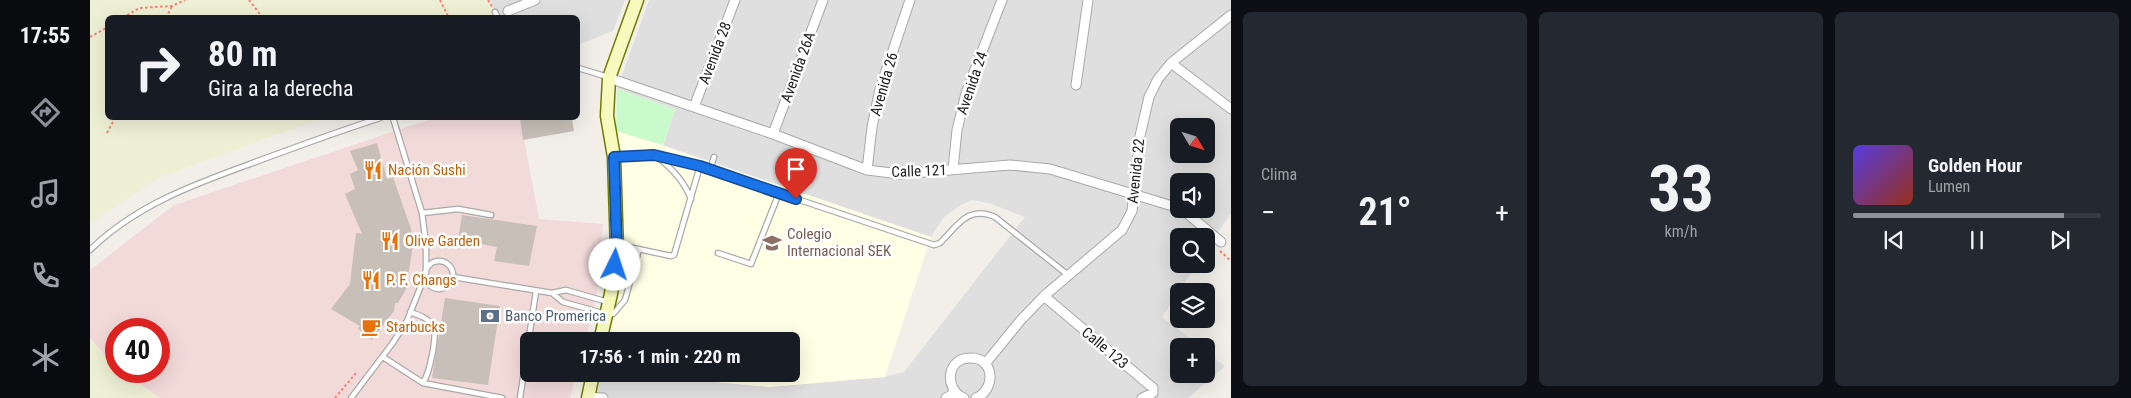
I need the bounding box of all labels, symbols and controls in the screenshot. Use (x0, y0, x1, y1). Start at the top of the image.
street label: Avenida 28 (695, 19, 735, 87)
text: 17:55 (20, 23, 70, 48)
street label: Avenida 26A (777, 29, 819, 105)
text: 80 m (208, 34, 277, 75)
icon: right (125, 35, 190, 100)
street label: Avenida 24 (953, 49, 991, 117)
street label: Avenida 26 (866, 50, 902, 118)
text: Gira a la derecha (208, 76, 354, 101)
icon: directions (28, 95, 63, 130)
north arrow (1170, 118, 1215, 162)
map controls (1170, 118, 1215, 383)
street label: Avenida 22 (1124, 138, 1148, 204)
pin (775, 148, 817, 199)
text: 33 (1648, 151, 1714, 227)
text: Golden Hour (1928, 154, 2022, 177)
icon: arrive (782, 155, 810, 183)
restaurant icon: Nación Sushi (362, 159, 384, 181)
place label: Nación Sushi (388, 161, 466, 179)
street label: Calle 121 (891, 161, 947, 181)
text: Clima (1261, 165, 1297, 184)
button: sound (1170, 173, 1215, 218)
icon: music (28, 176, 63, 211)
text: Lumen (1928, 177, 1970, 196)
text: 21° (1358, 190, 1412, 234)
text: − (1261, 196, 1275, 229)
text: + (1495, 196, 1509, 229)
text: km/h (1665, 222, 1697, 241)
place label: Colegio Internacional SEK (787, 225, 892, 260)
icon: previous (1880, 226, 1908, 254)
icon: pause (1963, 226, 1991, 254)
icon: next (2046, 226, 2074, 254)
button: search (1170, 228, 1215, 273)
restaurant icon: Olive Garden (379, 230, 401, 252)
place label: Olive Garden (405, 232, 480, 250)
school or university icon: Colegio Internacional SEK (761, 232, 783, 254)
position arrow (588, 238, 640, 290)
icon: phone (28, 258, 63, 293)
restaurant icon: P. F. Changs (360, 269, 382, 291)
place label: P. F. Changs (386, 271, 457, 289)
button: layers (1170, 283, 1215, 328)
bank icon: Banco Promerica (479, 305, 501, 327)
place label: Banco Promerica (505, 307, 606, 325)
cafe icon: Starbucks (360, 316, 382, 338)
speed limit sign: 40 (105, 318, 170, 383)
place label: Starbucks (386, 318, 445, 336)
street label: Calle 123 (1078, 323, 1132, 373)
button: + (1170, 338, 1215, 383)
icon: climate (28, 340, 63, 375)
text: 17:56 · 1 min · 220 m (579, 345, 741, 368)

